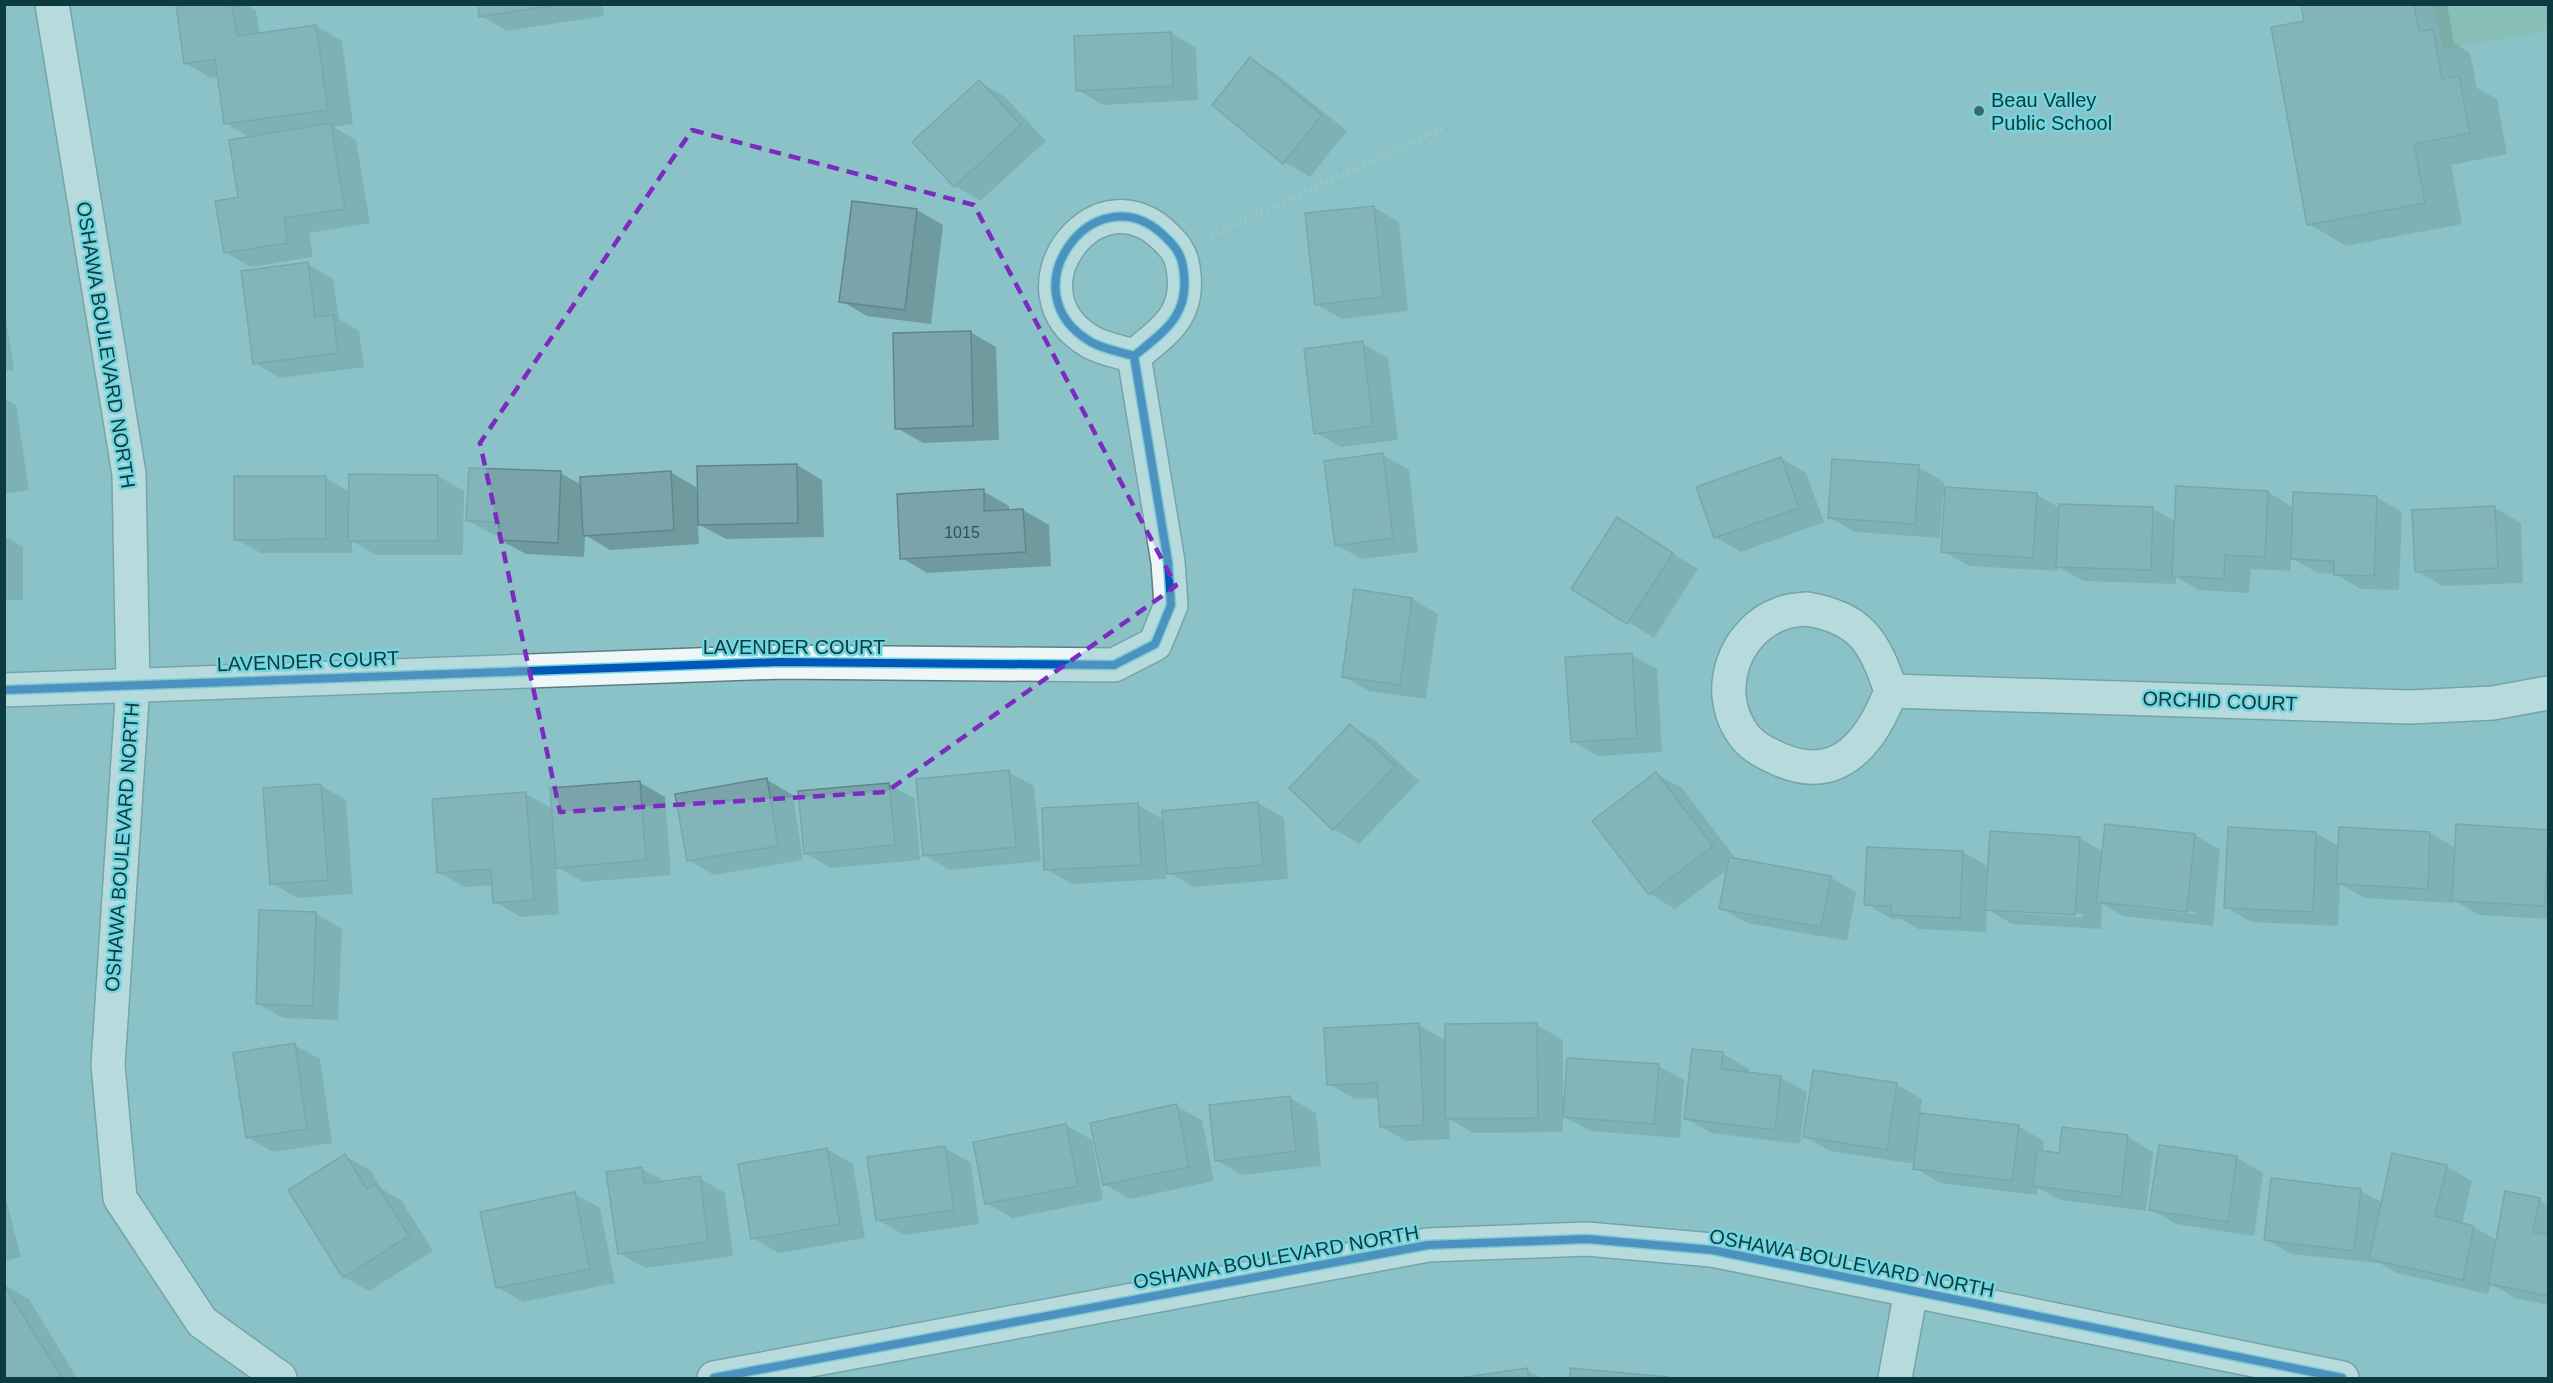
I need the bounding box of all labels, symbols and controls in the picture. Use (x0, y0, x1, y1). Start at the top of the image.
place label: Beau Valley Public School (1991, 89, 2112, 134)
marker: Beau Valley Public School (1972, 104, 1986, 118)
street label: OSHAWA BOULEVARD NORTH (72, 200, 140, 490)
house number: 1015 (944, 524, 980, 541)
street label: LAVENDER COURT (703, 636, 885, 658)
street label: LAVENDER COURT (216, 647, 400, 675)
street label: ORCHID COURT (2142, 687, 2298, 715)
street label: OSHAWA BOULEVARD NORTH (101, 702, 143, 992)
street label: OSHAWA BOULEVARD NORTH (1131, 1221, 1421, 1293)
street label: OSHAWA BOULEVARD NORTH (1708, 1225, 1996, 1301)

